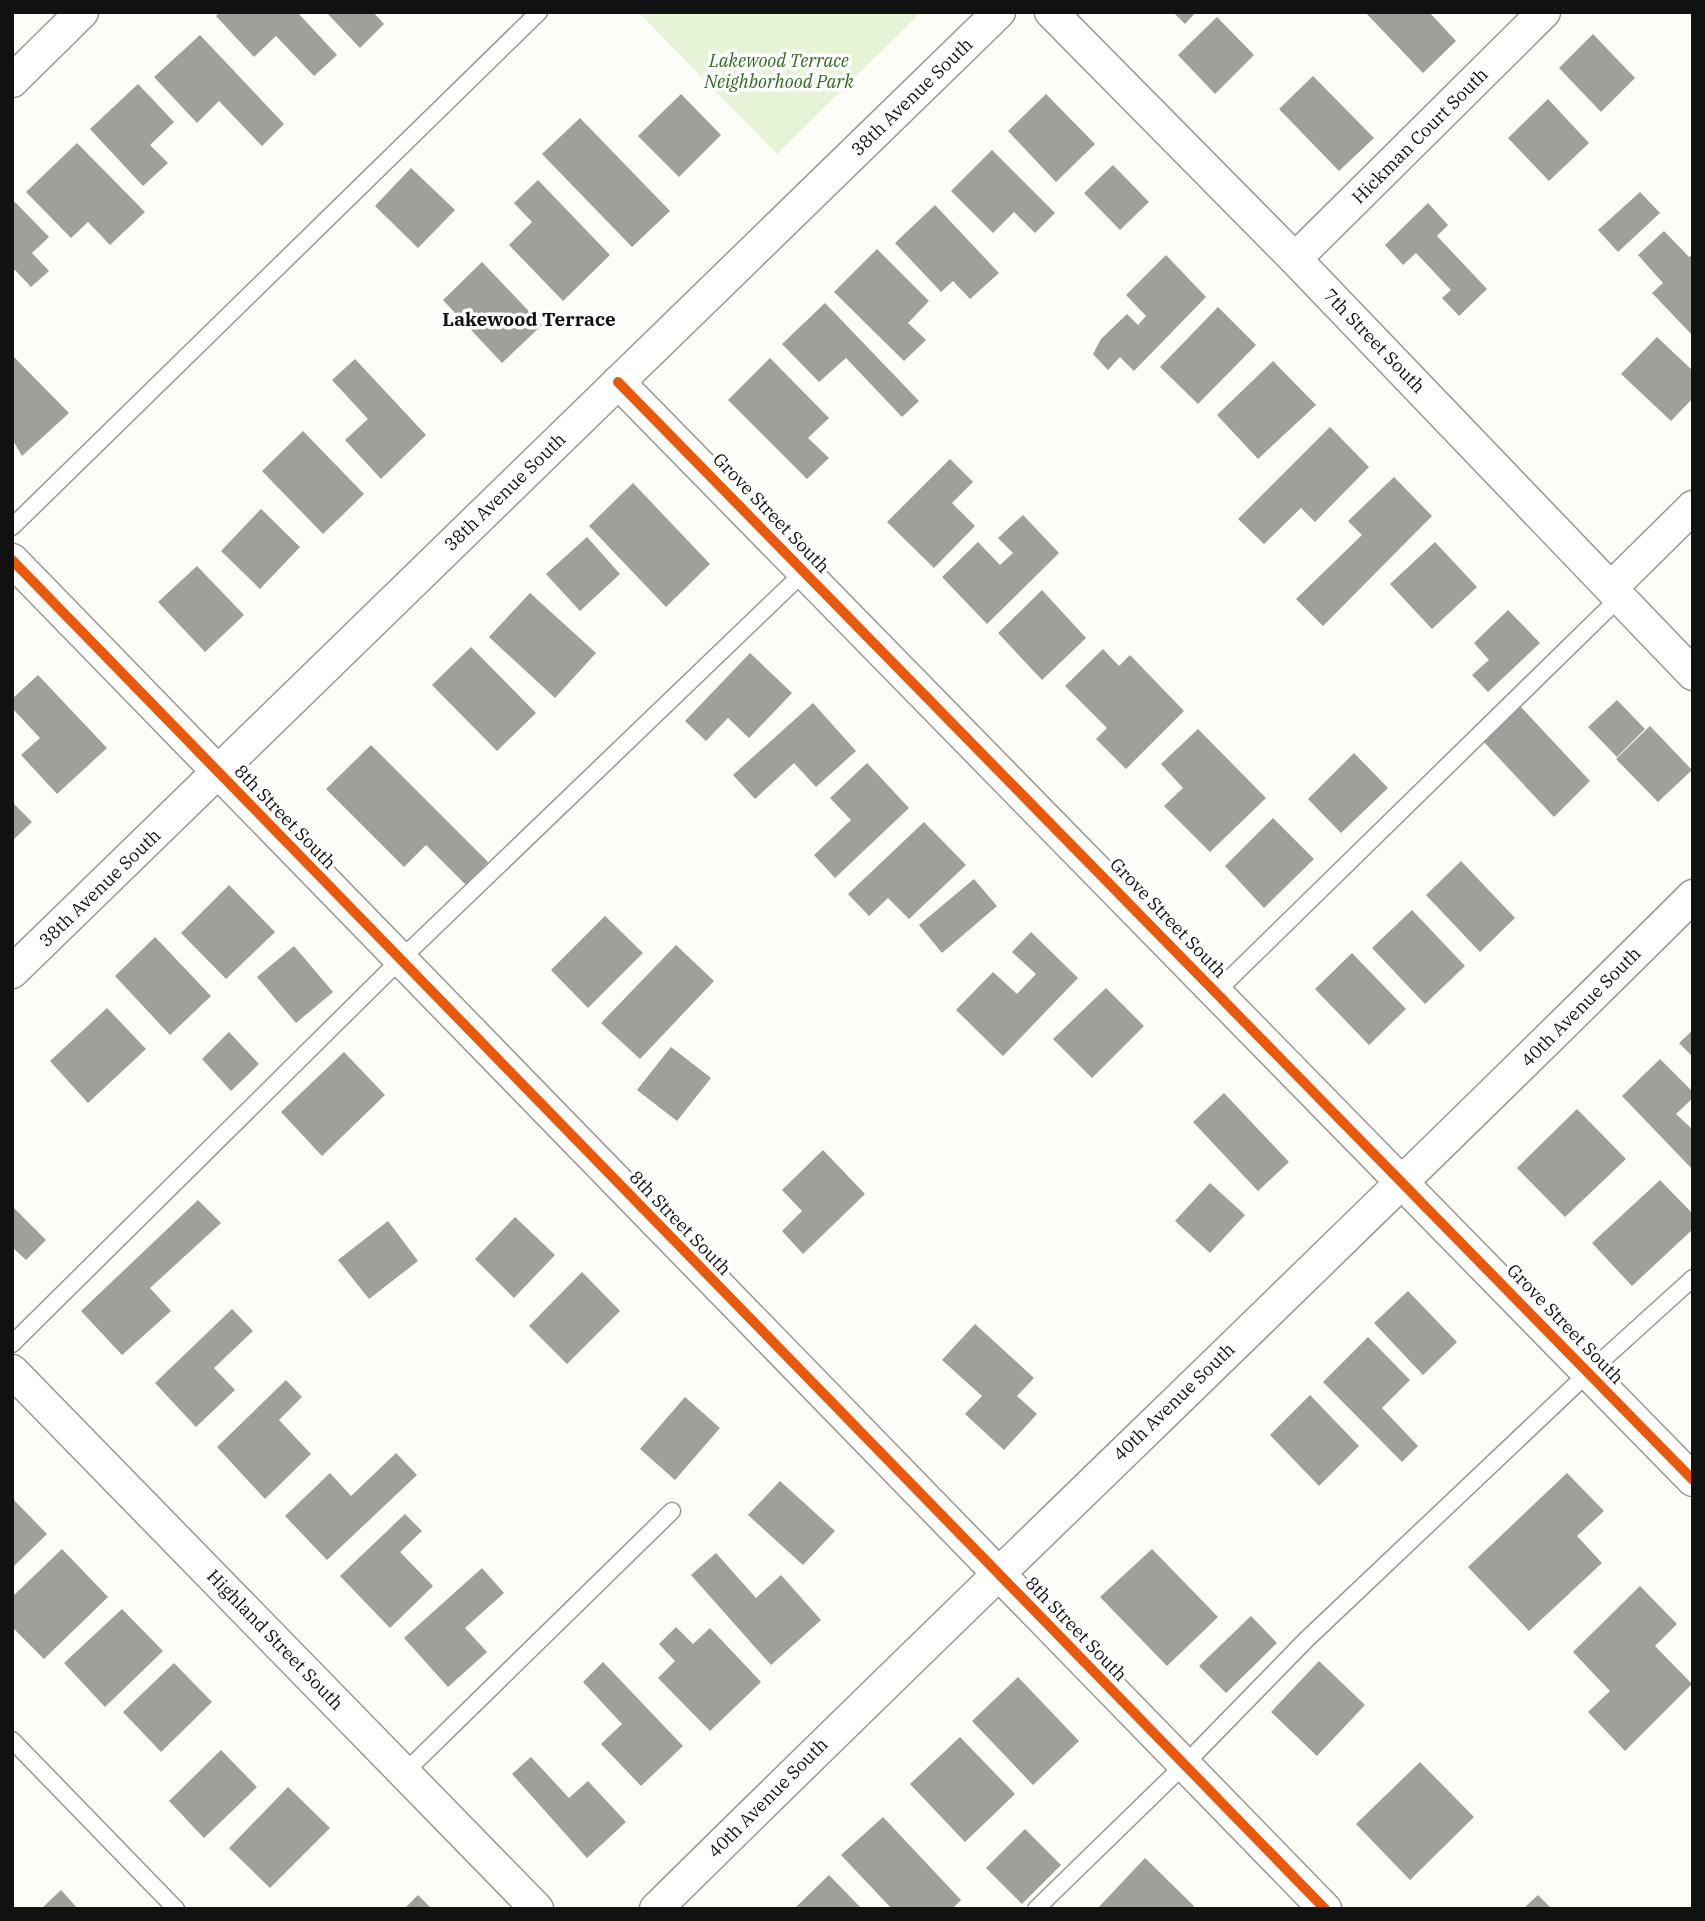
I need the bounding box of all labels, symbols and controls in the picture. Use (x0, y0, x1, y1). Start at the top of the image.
street label: 38th Avenue South (846, 33, 977, 161)
park label: Lakewood Terrace Neighborhood Park (703, 49, 854, 93)
street label: Hickman Court South (1347, 63, 1493, 209)
street label: 7th Street South (1319, 283, 1430, 398)
district label: Lakewood Terrace (442, 307, 616, 331)
street label: 38th Avenue South (439, 428, 570, 556)
street label: Grove Street South (708, 448, 835, 578)
street label: 8th Street South (230, 759, 341, 874)
street label: 38th Avenue South (34, 824, 165, 952)
street label: Grove Street South (1105, 853, 1232, 983)
street label: 40th Avenue South (1516, 942, 1645, 1071)
street label: 8th Street South (625, 1165, 736, 1280)
street label: Grove Street South (1502, 1259, 1629, 1389)
street label: 40th Avenue South (1108, 1338, 1239, 1466)
street label: Highland Street South (202, 1564, 349, 1715)
street label: 8th Street South (1021, 1571, 1132, 1686)
street label: 40th Avenue South (703, 1733, 832, 1862)

